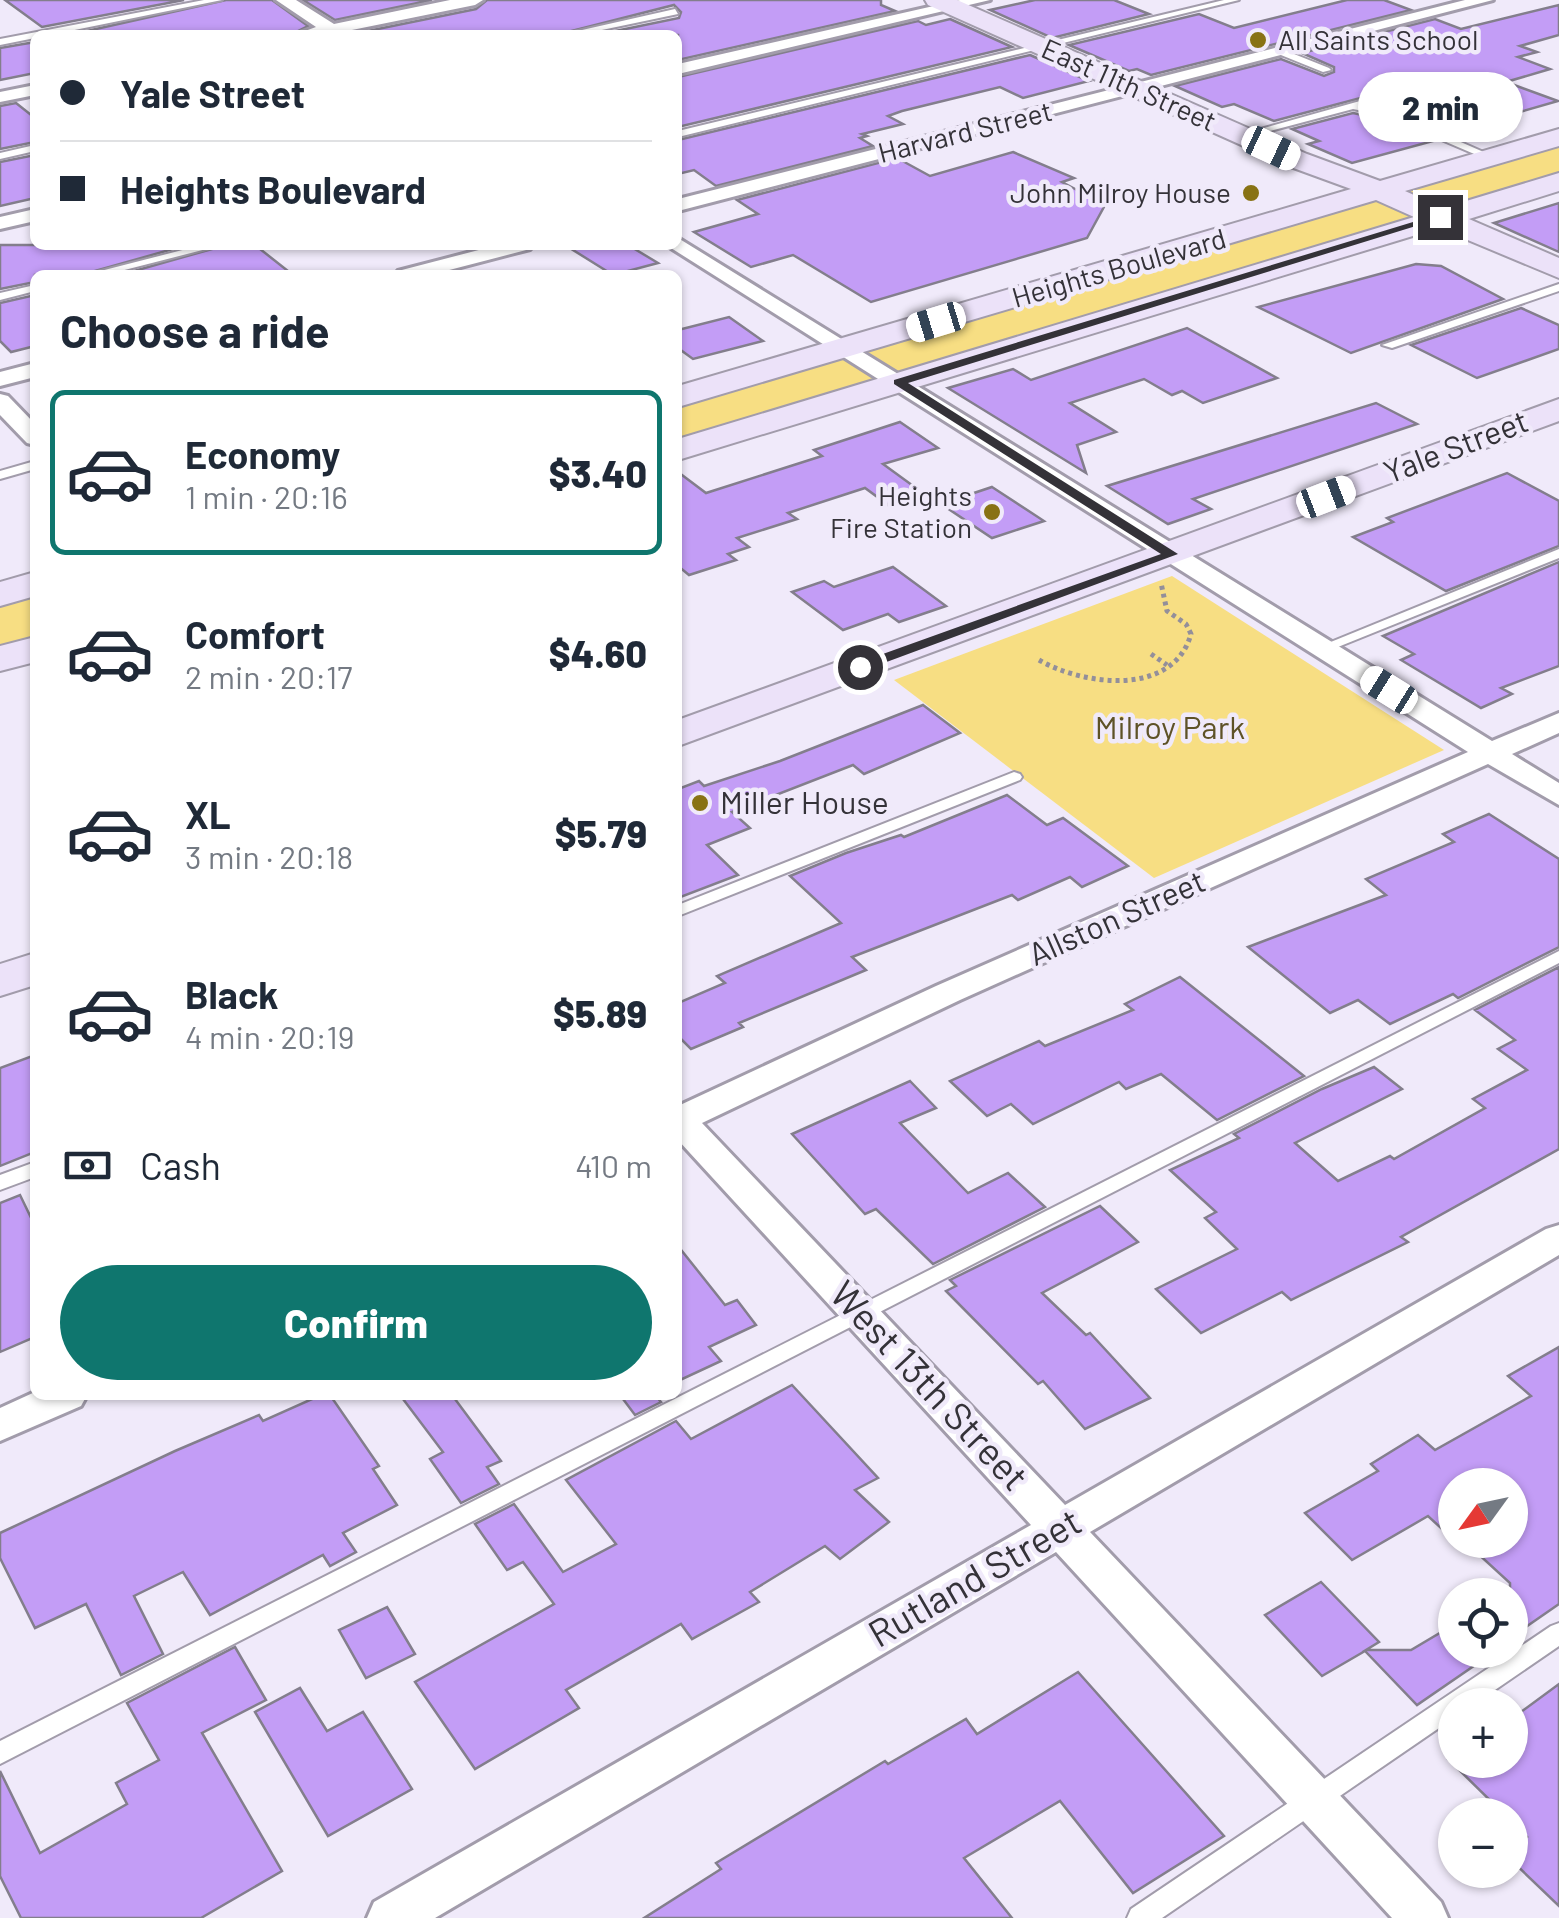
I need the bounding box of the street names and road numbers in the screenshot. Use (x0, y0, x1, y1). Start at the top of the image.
street label: East 11th Street (1037, 30, 1222, 138)
street label: Harvard Street (874, 93, 1055, 169)
street label: Heights Boulevard (1008, 220, 1230, 314)
street label: Yale Street (1378, 400, 1533, 490)
street label: Allston Street (1022, 860, 1210, 972)
street label: West 13th Street (822, 1270, 1039, 1499)
street label: Rutland Street (859, 1497, 1089, 1656)

